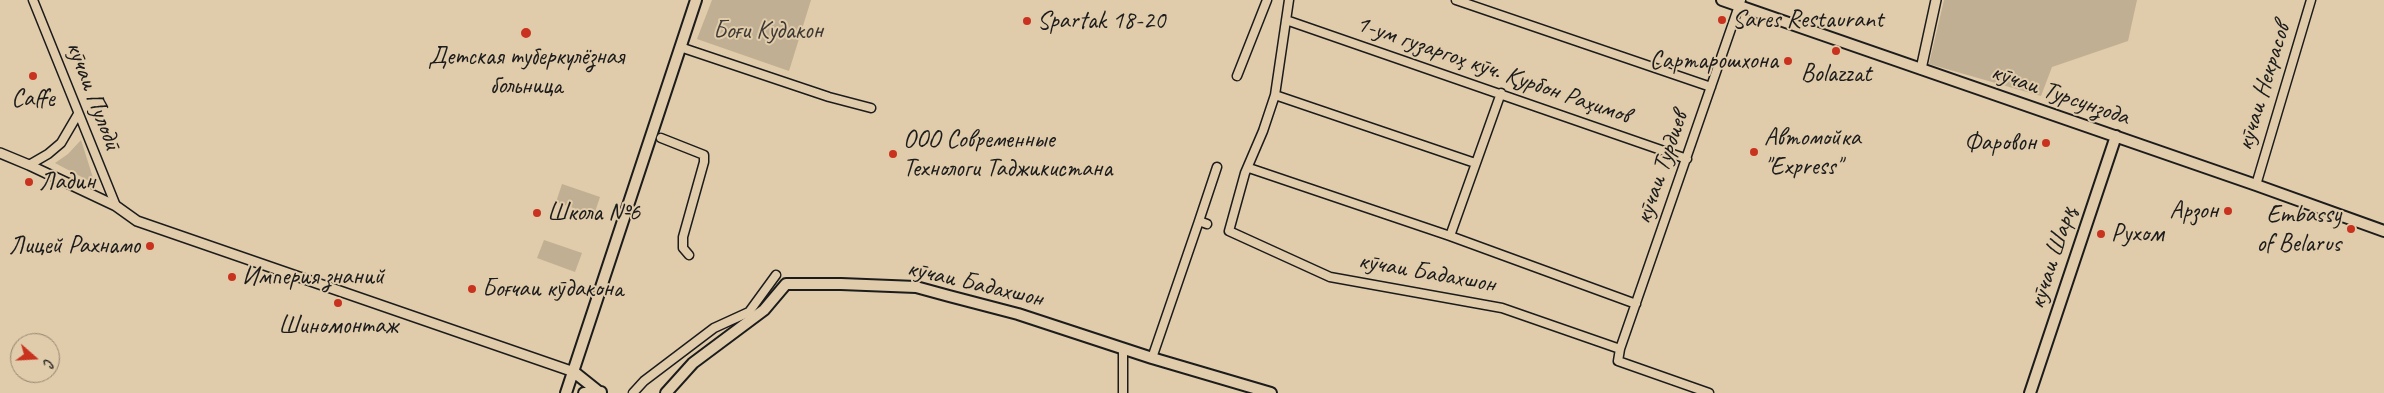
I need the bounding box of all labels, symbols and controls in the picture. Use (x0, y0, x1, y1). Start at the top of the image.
place label: Sares Restaurant (1732, 5, 1883, 35)
place label: Spartak 18-20 (1037, 6, 1165, 36)
street label: 1-ум гузаргоҳ кӯч. Қурбон Раҳимов (1352, 9, 1634, 131)
marker: Sares Restaurant (1716, 14, 1728, 26)
marker: Spartak 18-20 (1021, 15, 1033, 27)
park label: Боғи Кудакон (713, 16, 823, 46)
street label: кӯчаи Некрасов (2230, 20, 2298, 154)
marker: Детская туберкулёзная больница (519, 26, 533, 40)
street label: кӯчаи Пулодӣ (59, 37, 127, 155)
place label: Детская туберкулёзная больница (428, 42, 624, 101)
marker: Bolazzat (1830, 45, 1842, 57)
place label: Сартарошхона (1649, 46, 1778, 76)
marker: Сартарошхона (1782, 55, 1794, 67)
street label: кӯчаи Турсунзода (1987, 57, 2133, 133)
place label: Bolazzat (1801, 59, 1871, 89)
marker: Caffe (27, 70, 39, 82)
place label: Caffe (11, 84, 55, 114)
street label: кӯчаи Турдиев (1629, 108, 1695, 228)
place label: Автомойка "Express" (1764, 123, 1861, 182)
place label: ООО Современные Технологи Таджикистана (903, 125, 1112, 184)
place label: Фаровон (1964, 128, 2036, 158)
marker: Фаровон (2040, 137, 2052, 149)
marker: Автомойка "Express" (1748, 146, 1760, 158)
marker: ООО Современные Технологи Таджикистана (887, 148, 899, 160)
place label: Ладин (39, 167, 95, 197)
marker: Ладин (23, 176, 35, 188)
place label: Арзон (2170, 196, 2218, 226)
place label: Школа №6 (547, 198, 640, 228)
place label: Embassy of Belarus (2256, 200, 2341, 259)
street label: кӯчаи Шарқ (2022, 203, 2084, 313)
marker: Арзон (2222, 205, 2234, 217)
marker: Школа №6 (531, 207, 543, 219)
place label: Рухом (2111, 219, 2164, 249)
marker: Embassy of Belarus (2345, 223, 2357, 235)
marker: Рухом (2095, 228, 2107, 240)
place label: Лицей Рахнамо (9, 231, 140, 261)
marker: Лицей Рахнамо (144, 240, 156, 252)
street label: кӯчаи Бадахшон (1356, 246, 1498, 300)
street label: кӯчаи Бадахшон (904, 254, 1046, 314)
place label: Империя знаний (242, 262, 384, 292)
marker: Империя знаний (226, 271, 238, 283)
place label: Боғчаи кӯдакона (482, 274, 623, 304)
marker: Боғчаи кӯдакона (466, 283, 478, 295)
marker: Шиномонтаж (332, 297, 344, 309)
place label: Шиномонтаж (278, 311, 398, 341)
north arrow (10, 333, 60, 383)
text: С (40, 357, 58, 369)

